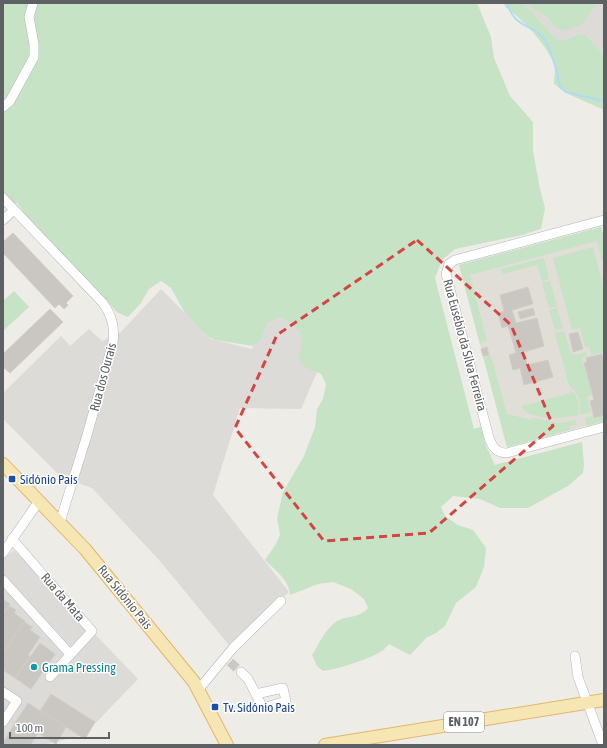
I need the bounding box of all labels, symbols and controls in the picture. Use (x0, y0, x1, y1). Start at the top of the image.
street label: Rua Eusébio da Silva Ferreira (440, 277, 490, 413)
street label: Rua dos Ourais (87, 341, 119, 413)
place label: Sidónio Pais (20, 472, 78, 487)
marker: Sidónio Pais (7, 474, 17, 484)
street label: Rua Sidónio Pais (95, 562, 156, 632)
street label: Rua da Mata (38, 570, 88, 624)
place label: Grama Pressing (42, 660, 116, 675)
marker: Grama Pressing (29, 662, 39, 672)
place label: Tv. Sidónio Pais (223, 700, 295, 715)
marker: Tv. Sidónio Pais (210, 702, 220, 712)
road number: EN 107 (444, 712, 484, 732)
scale bar (10, 714, 109, 740)
text: 100 m (16, 721, 43, 735)

